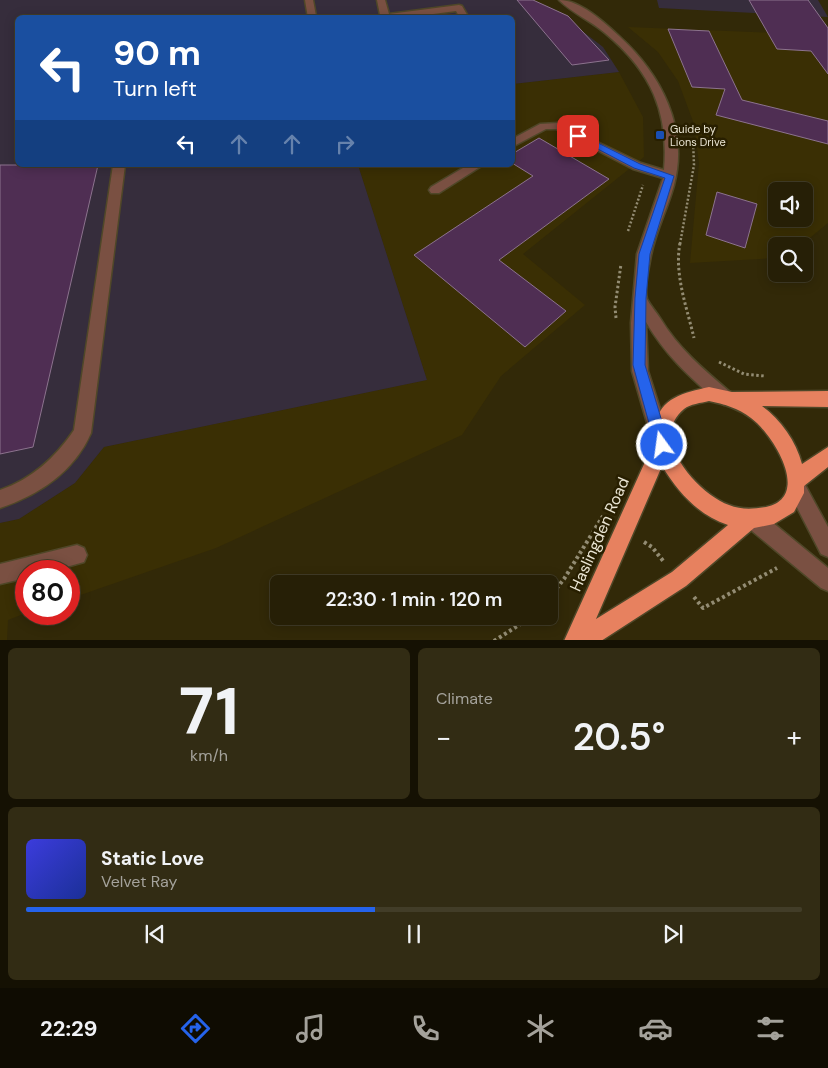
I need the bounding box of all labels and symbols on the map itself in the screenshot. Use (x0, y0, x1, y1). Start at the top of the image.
pin (557, 115, 599, 157)
place label: Guide by Lions Drive (670, 122, 726, 149)
marker: Guide by Lions Drive (654, 129, 666, 141)
position arrow (635, 418, 687, 470)
street label: Haslingden Road (565, 474, 634, 594)
speed limit sign: 80 (15, 560, 80, 625)

